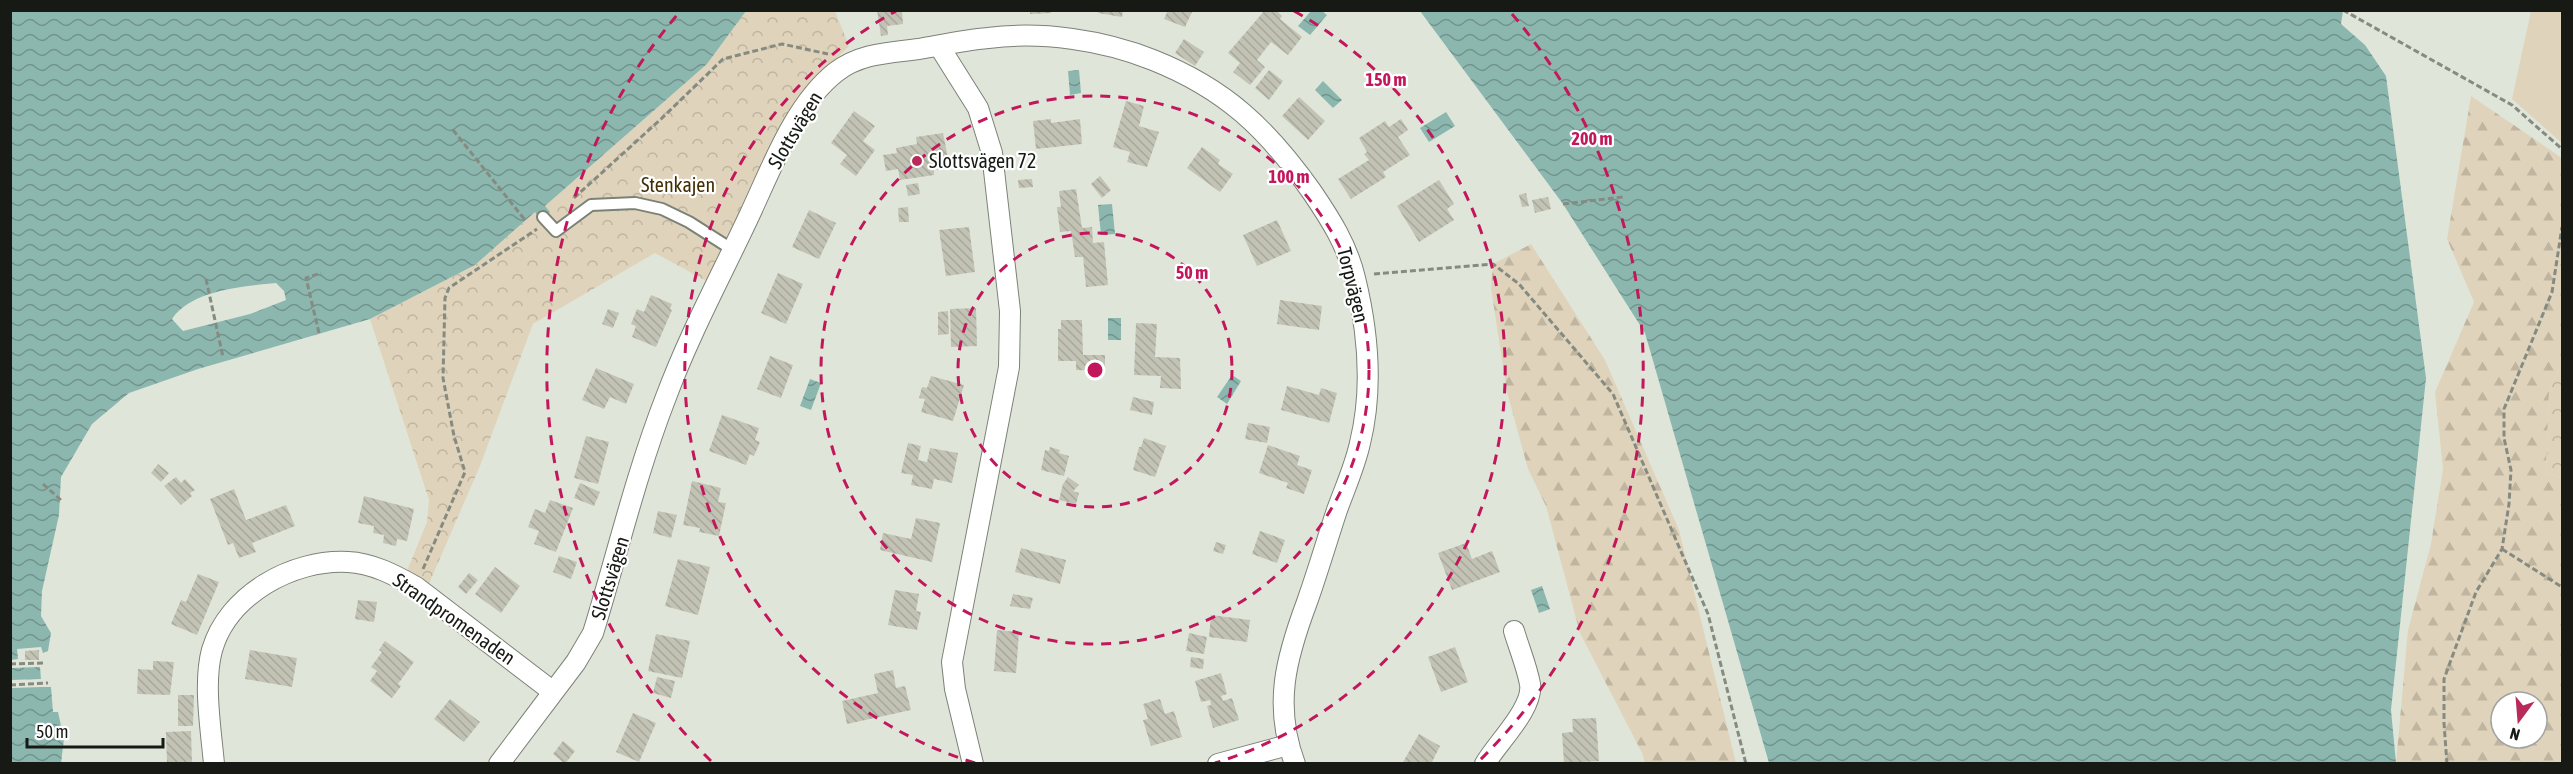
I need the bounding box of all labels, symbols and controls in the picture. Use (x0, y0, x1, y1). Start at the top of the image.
text: 150 m (1366, 69, 1406, 90)
street label: Slottsvägen (763, 87, 827, 172)
text: 200 m (1572, 128, 1612, 149)
place label: Slottsvägen 72 (929, 149, 1036, 172)
marker: Slottsvägen 72 (910, 154, 924, 168)
text: 100 m (1269, 166, 1309, 187)
park label: Stenkajen (641, 173, 715, 196)
street label: Torpvägen (1333, 245, 1374, 325)
text: 50 m (1176, 262, 1208, 283)
centre of rings (1085, 360, 1105, 380)
street label: Slottsvägen (586, 533, 633, 622)
street label: Strandpromenaden (389, 568, 520, 669)
north arrow (2489, 690, 2549, 750)
scale bar (27, 711, 164, 749)
text: 50 m (36, 721, 68, 742)
text: N (2508, 724, 2522, 744)

